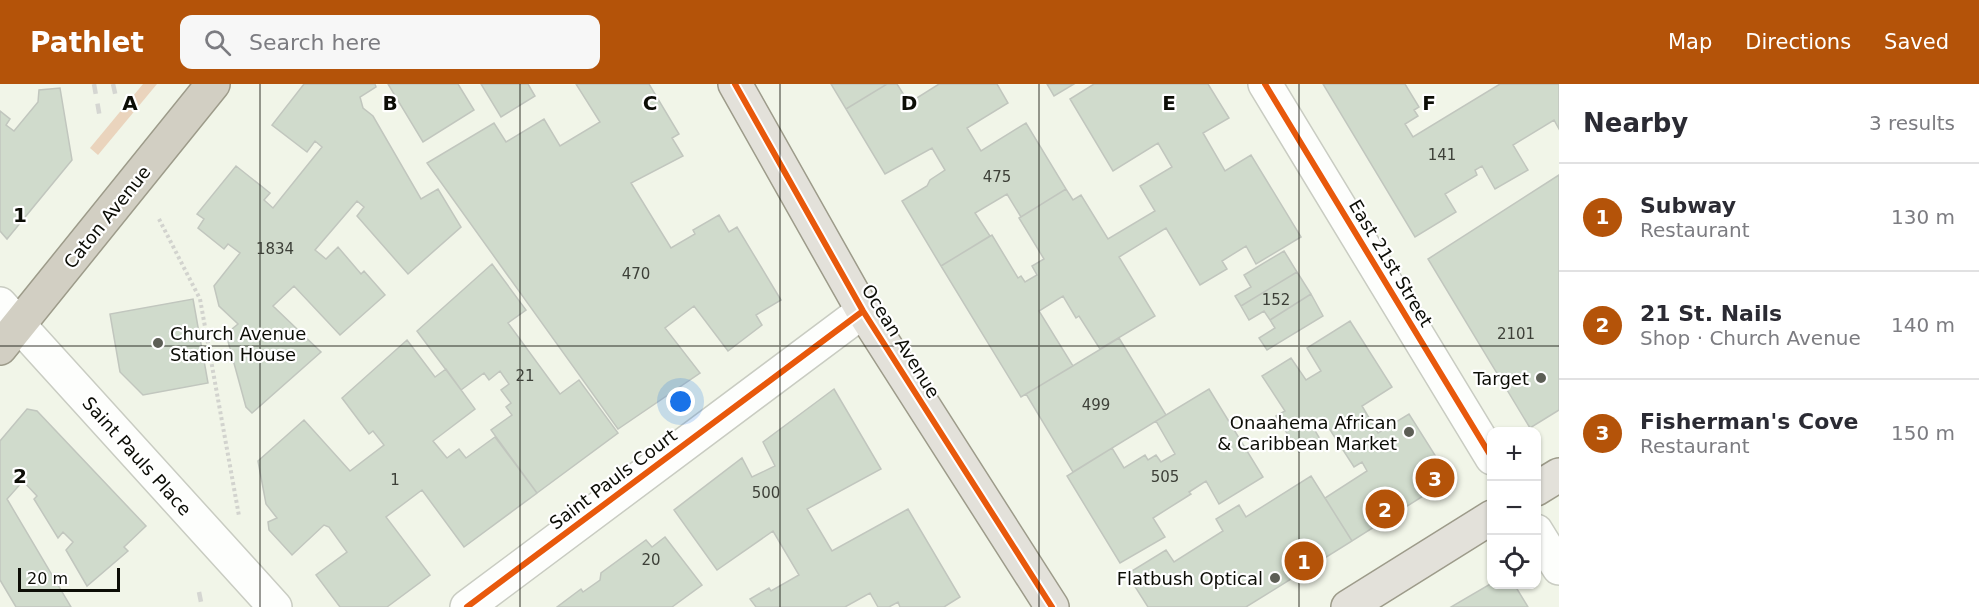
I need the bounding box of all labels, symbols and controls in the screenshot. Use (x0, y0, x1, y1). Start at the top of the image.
search box (180, 15, 600, 69)
text: Pathlet (30, 26, 144, 59)
icon: search (201, 26, 234, 59)
text: Search here (249, 30, 381, 55)
text: Map (1668, 30, 1712, 54)
text: Directions (1745, 30, 1851, 54)
text: Saved (1884, 30, 1949, 54)
text: A (122, 91, 138, 115)
text: B (382, 91, 398, 115)
text: C (643, 91, 657, 115)
text: D (901, 91, 917, 115)
text: E (1162, 91, 1176, 115)
text: F (1422, 91, 1436, 115)
text: Nearby (1583, 108, 1688, 138)
text: 3 results (1869, 111, 1955, 135)
house number: 141 (1428, 146, 1456, 164)
street label: Caton Avenue (59, 162, 155, 272)
house number: 475 (983, 168, 1011, 186)
text: Subway (1640, 193, 1736, 218)
street label: East 21st Street (1345, 196, 1437, 330)
text: 1 (13, 203, 27, 227)
text: 1 (1596, 205, 1609, 229)
text: 130 m (1891, 205, 1955, 229)
text: Restaurant (1640, 218, 1750, 242)
house number: 1834 (256, 240, 294, 258)
house number: 470 (622, 265, 650, 283)
street label: Ocean Avenue (858, 280, 944, 402)
house number: 152 (1262, 291, 1290, 309)
text: 21 St. Nails (1640, 301, 1782, 326)
text: 2 (1596, 313, 1609, 337)
text: 140 m (1891, 313, 1955, 337)
place label: Church Avenue Station House (170, 323, 306, 365)
house number: 2101 (1497, 325, 1535, 343)
text: Shop · Church Avenue (1640, 326, 1861, 350)
marker: Church Avenue Station House (151, 336, 165, 350)
house number: 21 (515, 367, 535, 385)
place label: Target (1472, 368, 1529, 389)
marker: Target (1534, 371, 1548, 385)
your location (666, 387, 695, 416)
street label: Saint Pauls Place (78, 392, 196, 520)
house number: 499 (1082, 396, 1110, 414)
text: Fisherman's Cove (1640, 409, 1859, 434)
place label: Onaahema African & Caribbean Market (1217, 412, 1397, 454)
text: 3 (1596, 421, 1609, 445)
text: 150 m (1891, 421, 1955, 445)
street label: Saint Pauls Court (545, 424, 681, 534)
marker: Onaahema African & Caribbean Market (1402, 425, 1416, 439)
map controls (1487, 427, 1541, 589)
button: + (1487, 427, 1541, 481)
text: Restaurant (1640, 434, 1750, 458)
pin: 3 (1416, 456, 1454, 500)
text: 2 (13, 464, 27, 488)
house number: 505 (1151, 468, 1179, 486)
house number: 1 (390, 471, 400, 489)
button: − (1487, 481, 1541, 535)
house number: 500 (752, 484, 780, 502)
pin: 2 (1366, 486, 1404, 532)
button: locate (1487, 535, 1541, 589)
pin: 1 (1284, 538, 1324, 584)
house number: 20 (641, 551, 661, 569)
scale bar (18, 565, 120, 592)
place label: Flatbush Optical (1117, 568, 1263, 589)
text: 20 m (27, 569, 68, 588)
marker: Flatbush Optical (1268, 571, 1282, 585)

